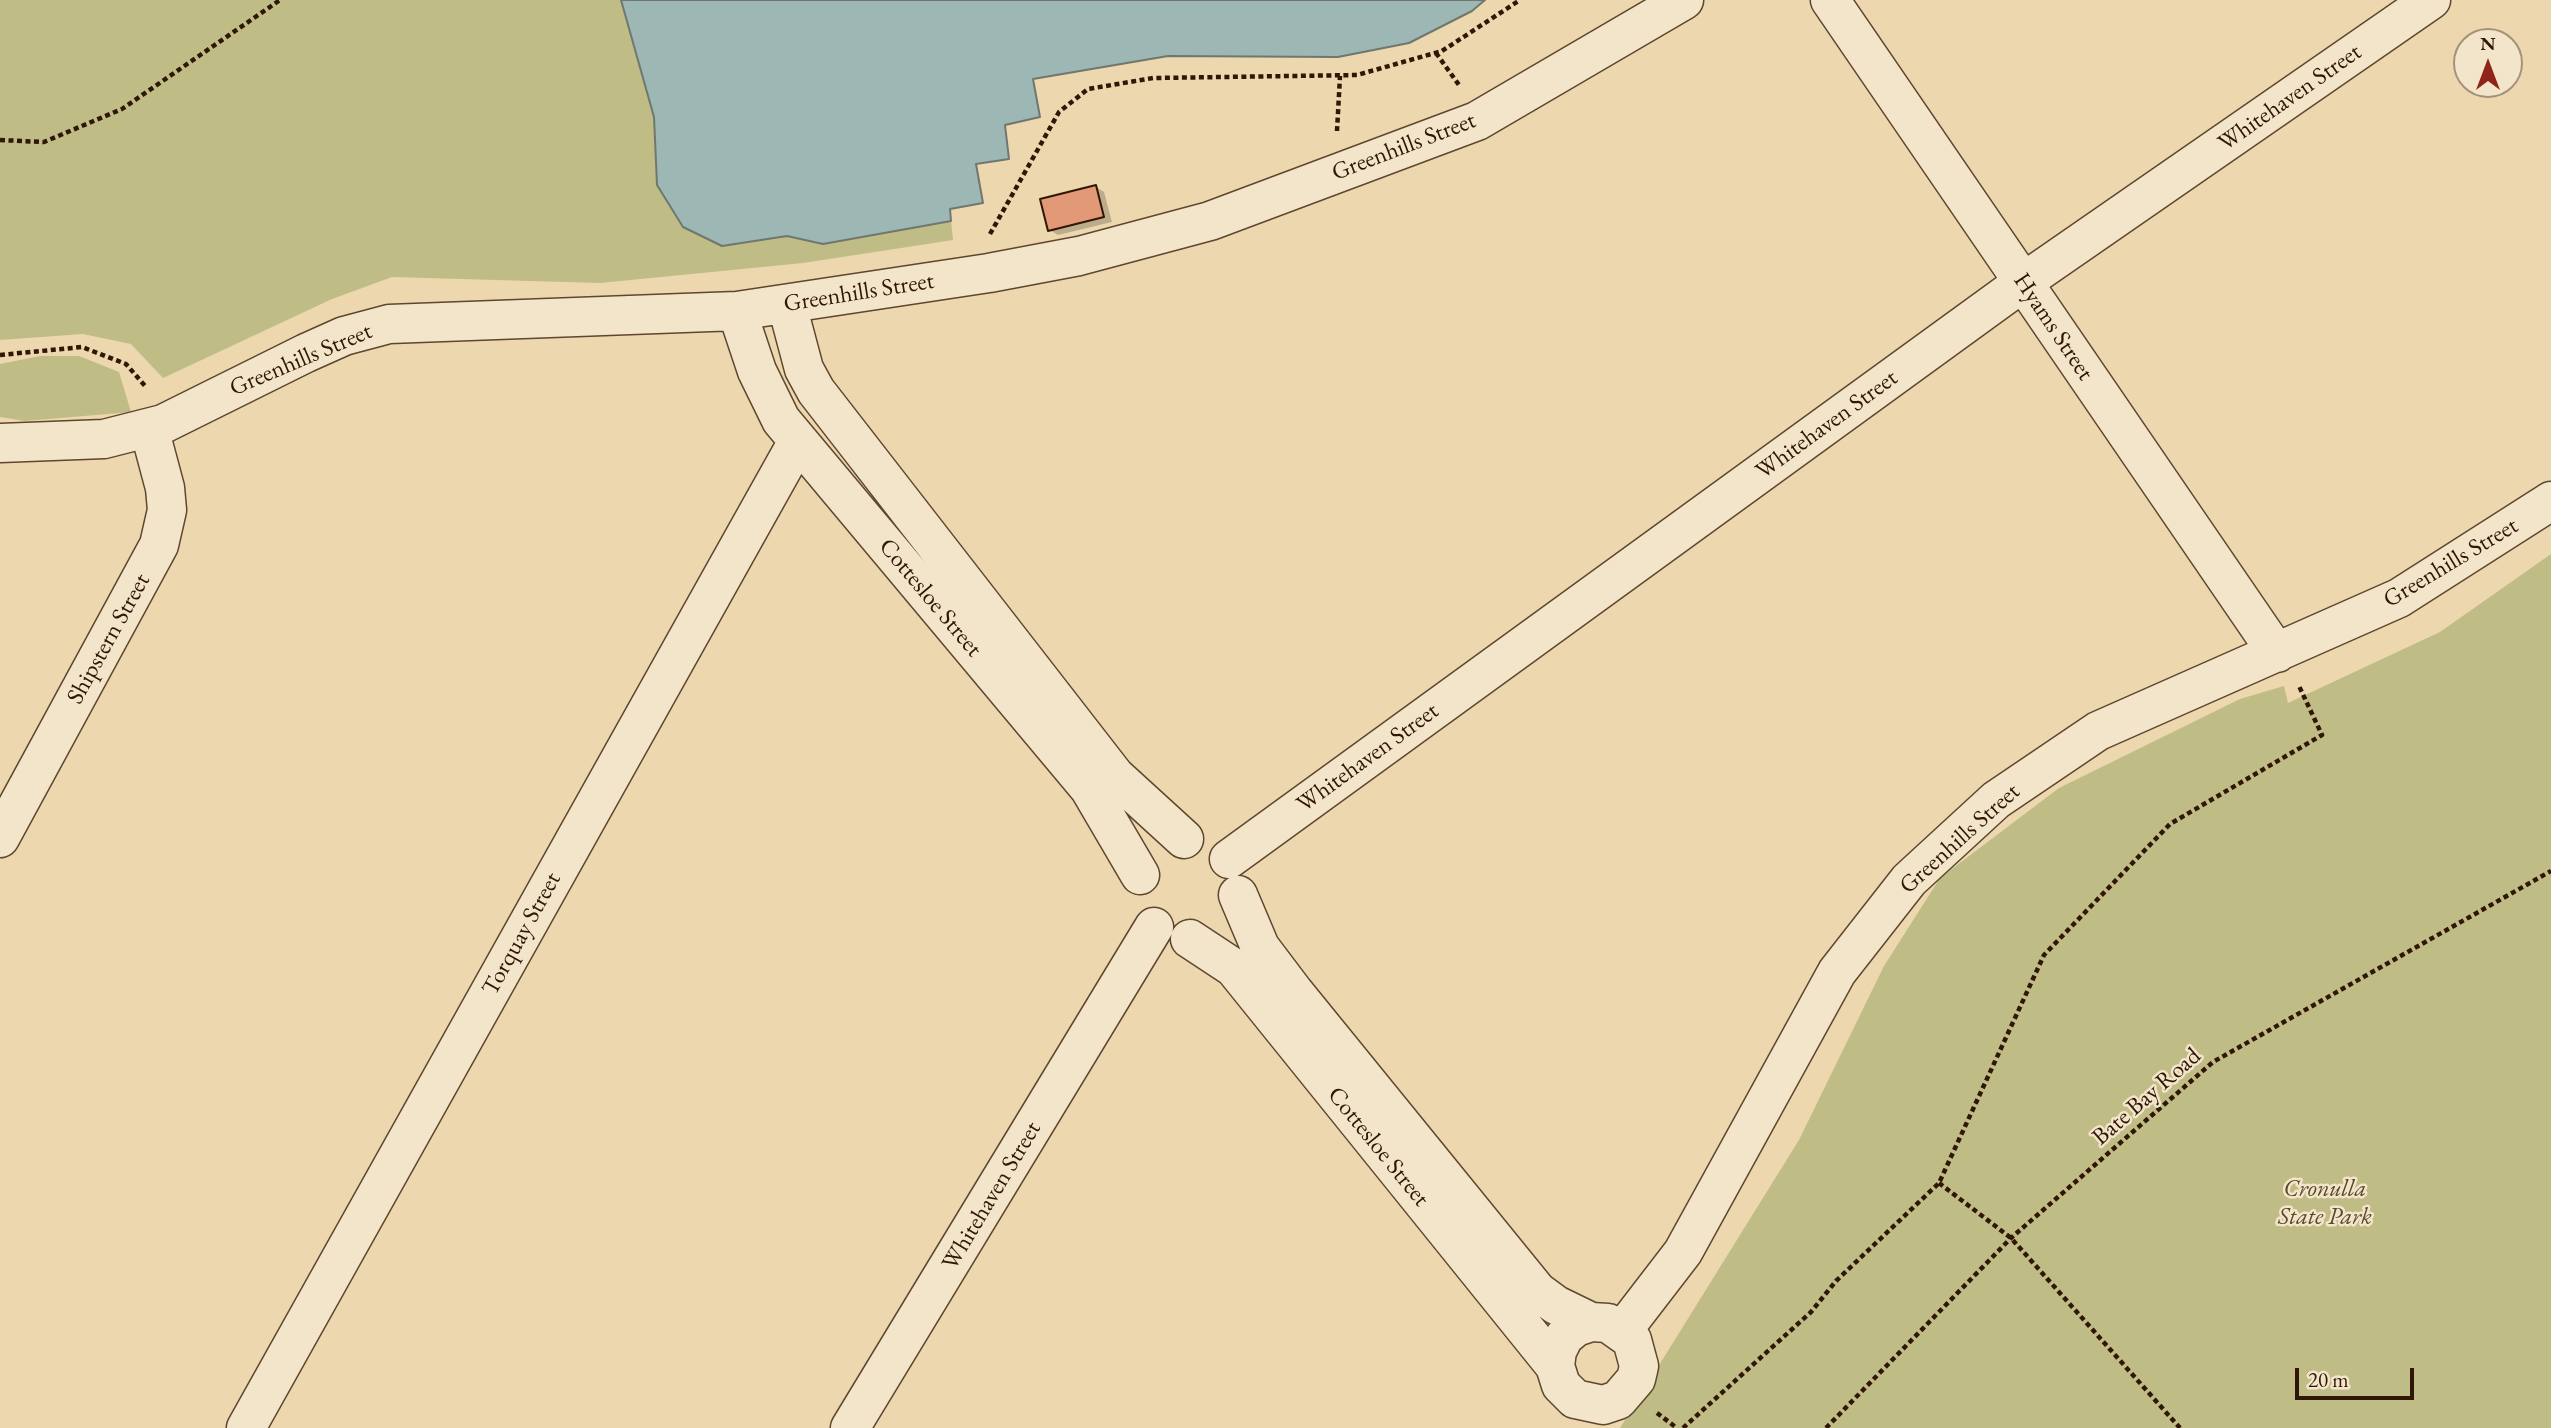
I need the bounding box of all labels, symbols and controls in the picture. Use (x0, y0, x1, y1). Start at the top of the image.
north arrow (2453, 28, 2523, 98)
text: N (2480, 31, 2496, 56)
street label: Whitehaven Street (2213, 38, 2367, 158)
street label: Greenhills Street (1328, 106, 1480, 188)
street label: Greenhills Street (782, 267, 936, 319)
street label: Hyams Street (2007, 268, 2099, 386)
street label: Greenhills Street (226, 317, 376, 403)
street label: Whitehaven Street (1751, 364, 1903, 486)
street label: Greenhills Street (2379, 512, 2523, 614)
street label: Cottesloe Street (872, 533, 988, 663)
street label: Shipstern Street (61, 569, 157, 709)
street label: Whitehaven Street (1292, 697, 1444, 819)
street label: Greenhills Street (1894, 778, 2026, 900)
street label: Torquay Street (476, 868, 568, 1000)
street label: Bate Bay Road (2087, 1042, 2207, 1152)
street label: Cottesloe Street (1321, 1081, 1435, 1213)
street label: Whitehaven Street (936, 1117, 1048, 1275)
park label: Cronulla State Park (2278, 1175, 2372, 1231)
scale bar (2299, 1354, 2418, 1398)
text: 20 m (2308, 1366, 2349, 1393)

